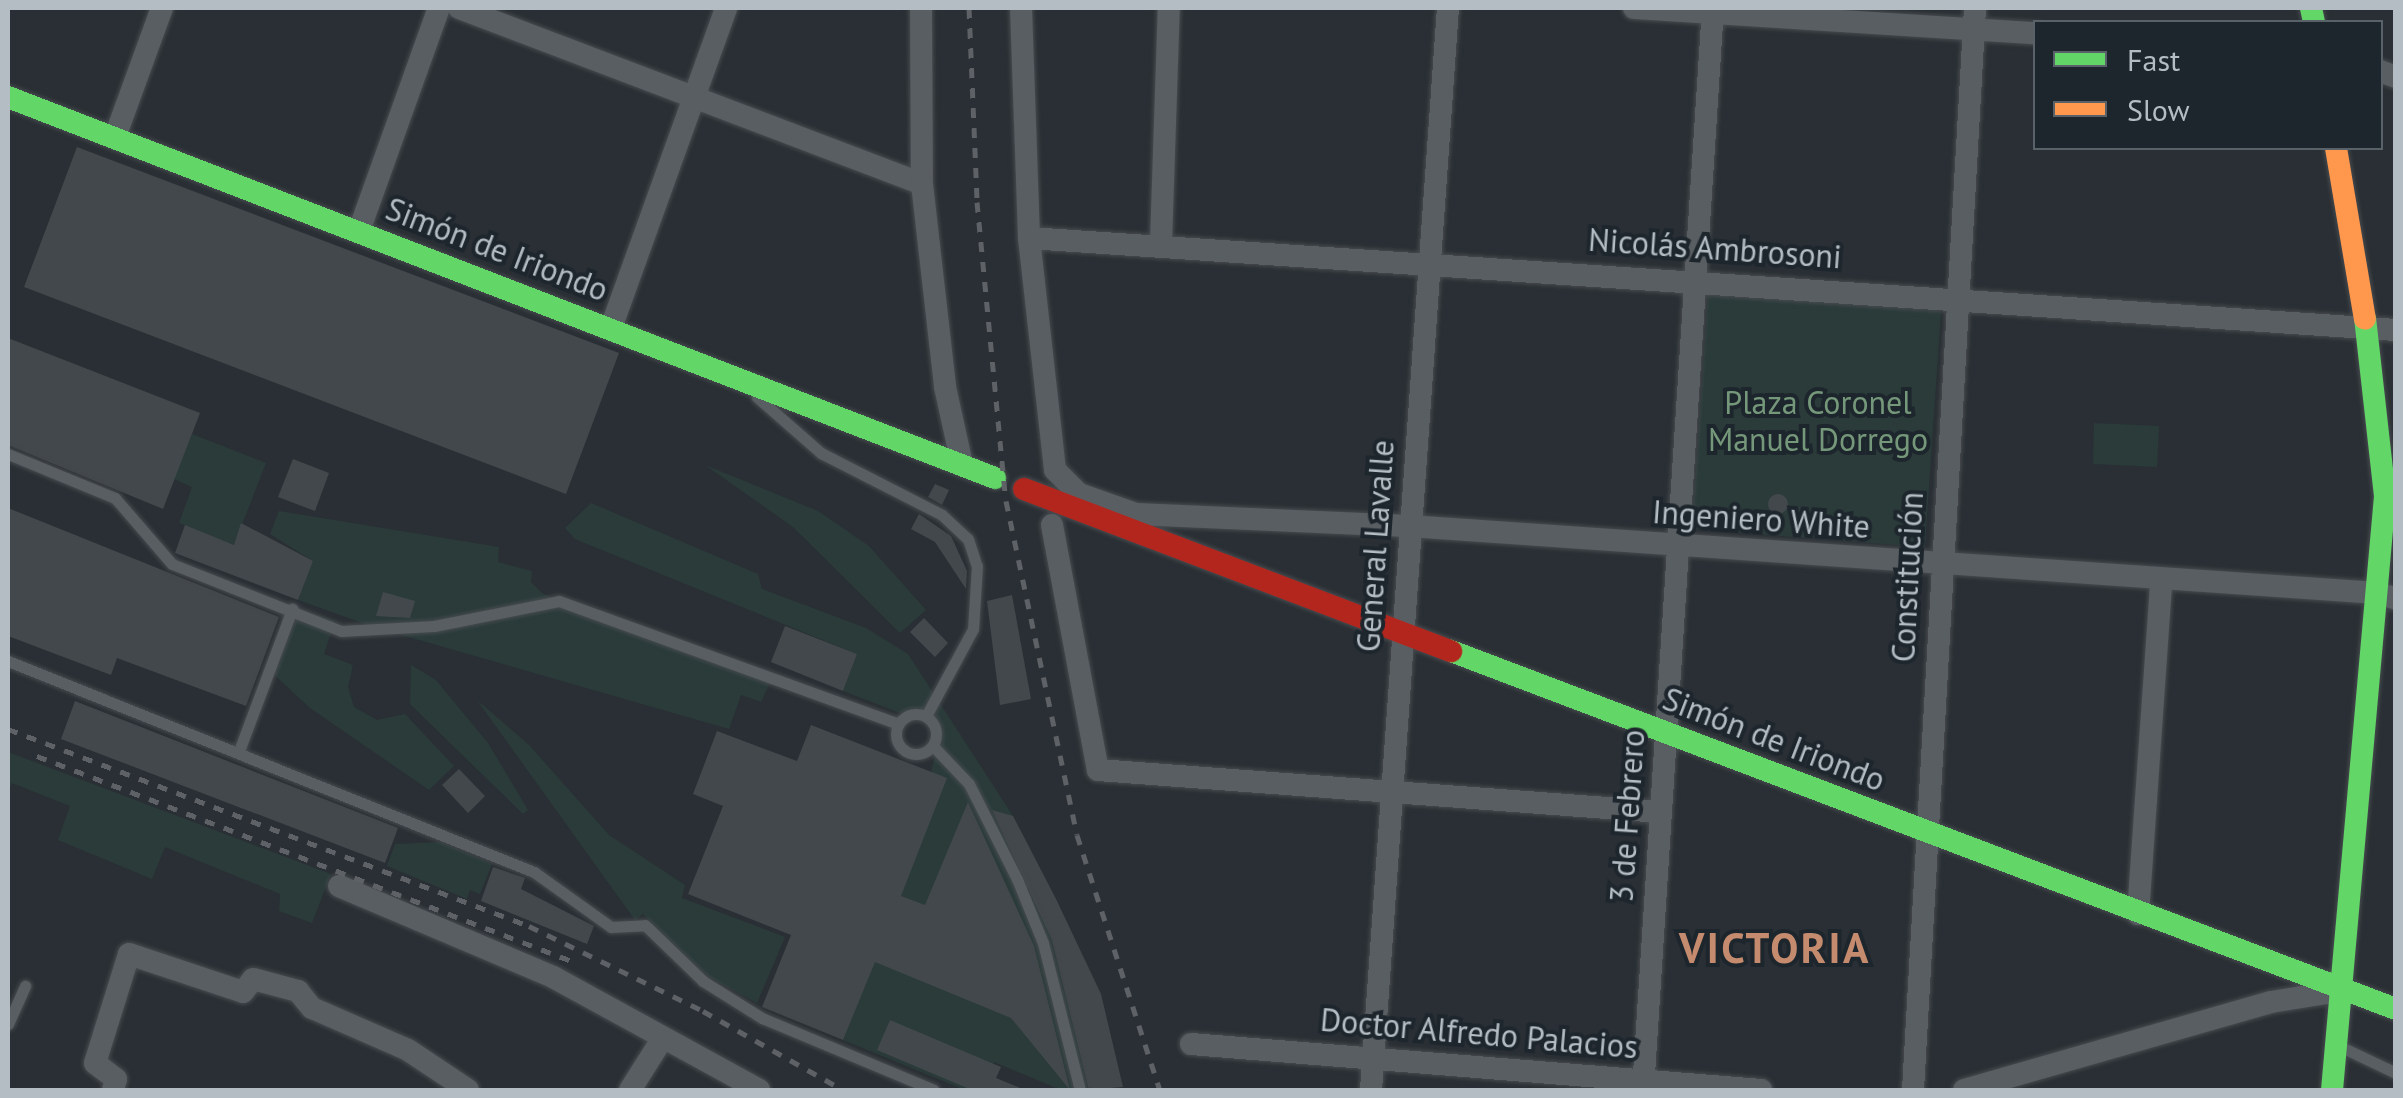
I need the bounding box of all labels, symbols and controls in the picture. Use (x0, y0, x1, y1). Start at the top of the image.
legend (2033, 20, 2383, 150)
text: Fast (2127, 40, 2180, 79)
text: Slow (2127, 90, 2190, 129)
street label: Simón de Iriondo (381, 189, 613, 309)
street label: Nicolás Ambrosoni (1587, 220, 1843, 276)
park label: Plaza Coronel Manuel Dorrego (1708, 384, 1928, 459)
street label: General Lavalle (1348, 439, 1402, 653)
street label: Constitución (1883, 491, 1931, 663)
street label: Ingeniero White (1651, 492, 1871, 546)
street label: Simón de Iriondo (1658, 679, 1890, 799)
street label: 3 de Febrero (1602, 728, 1652, 904)
district label: VICTORIA (1679, 923, 1871, 973)
street label: Doctor Alfredo Palacios (1318, 1000, 1640, 1066)

